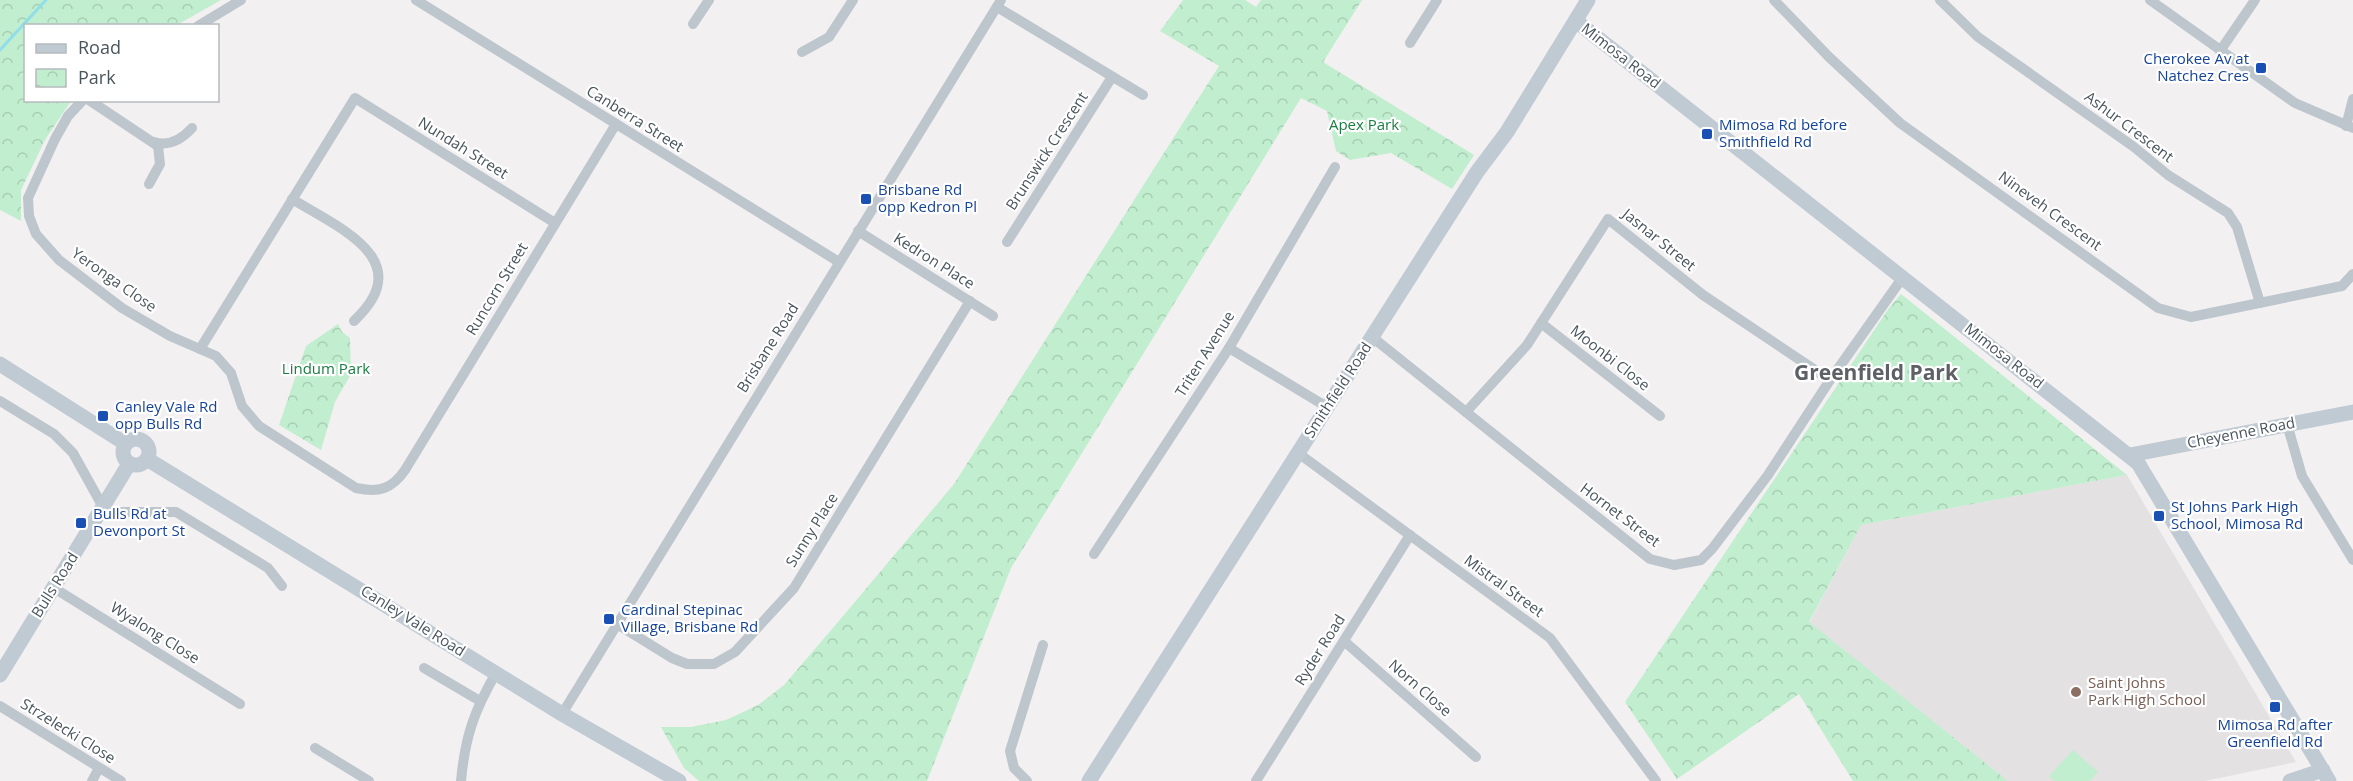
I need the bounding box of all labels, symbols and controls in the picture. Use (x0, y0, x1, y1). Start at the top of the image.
street label: Mimosa Road (1578, 18, 1665, 92)
legend (24, 24, 219, 102)
text: Road (78, 35, 121, 59)
place label: Cherokee Av at Natchez Cres (2144, 48, 2249, 85)
marker: Cherokee Av at Natchez Cres (2254, 61, 2268, 75)
text: Park (78, 65, 116, 89)
street label: Canberra Street (583, 80, 688, 156)
street label: Ashur Crescent (2081, 86, 2178, 166)
street label: Brunswick Crescent (1000, 88, 1092, 213)
street label: Nundah Street (415, 112, 512, 183)
park label: Apex Park (1329, 114, 1399, 134)
place label: Mimosa Rd before Smithfield Rd (1719, 114, 1847, 151)
marker: Mimosa Rd before Smithfield Rd (1700, 127, 1714, 141)
street label: Nineveh Crescent (1995, 166, 2106, 254)
place label: Brisbane Rd opp Kedron Pl (878, 179, 977, 216)
marker: Brisbane Rd opp Kedron Pl (859, 192, 873, 206)
street label: Jasnar Street (1617, 202, 1700, 275)
street label: Kedron Place (890, 227, 979, 293)
street label: Runcorn Street (461, 238, 532, 339)
street label: Yeronga Close (68, 242, 161, 316)
street label: Brisbane Road (732, 299, 803, 396)
street label: Triten Avenue (1170, 307, 1238, 400)
street label: Mimosa Road (1961, 318, 2048, 392)
street label: Moonbi Close (1567, 320, 1654, 394)
street label: Smithfield Road (1299, 338, 1376, 441)
park label: Lindum Park (282, 358, 370, 378)
district label: Greenfield Park (1794, 358, 1959, 386)
place label: Canley Vale Rd opp Bulls Rd (115, 396, 217, 433)
marker: Canley Vale Rd opp Bulls Rd (96, 409, 110, 423)
street label: Cheyenne Road (2185, 412, 2296, 452)
street label: Hornet Street (1577, 478, 1665, 551)
street label: Sunny Place (780, 489, 842, 570)
place label: St Johns Park High School, Mimosa Rd (2171, 496, 2303, 533)
place label: Bulls Rd at Devonport St (93, 503, 185, 540)
marker: St Johns Park High School, Mimosa Rd (2152, 509, 2166, 523)
marker: Bulls Rd at Devonport St (74, 516, 88, 530)
street label: Bulls Road (26, 548, 82, 621)
street label: Mistral Street (1461, 550, 1548, 621)
street label: Canley Vale Road (357, 580, 470, 660)
street label: Wyalong Close (107, 597, 204, 668)
place label: Cardinal Stepinac Village, Brisbane Rd (621, 599, 758, 636)
street label: Ryder Road (1289, 610, 1349, 689)
marker: Cardinal Stepinac Village, Brisbane Rd (602, 612, 616, 626)
street label: Norn Close (1385, 654, 1456, 720)
place label: Saint Johns Park High School (2088, 672, 2206, 709)
marker: Saint Johns Park High School (2069, 685, 2083, 699)
street label: Strzelecki Close (17, 693, 120, 767)
marker: Mimosa Rd after Greenfield Rd (2268, 700, 2282, 714)
place label: Mimosa Rd after Greenfield Rd (2217, 714, 2333, 751)

